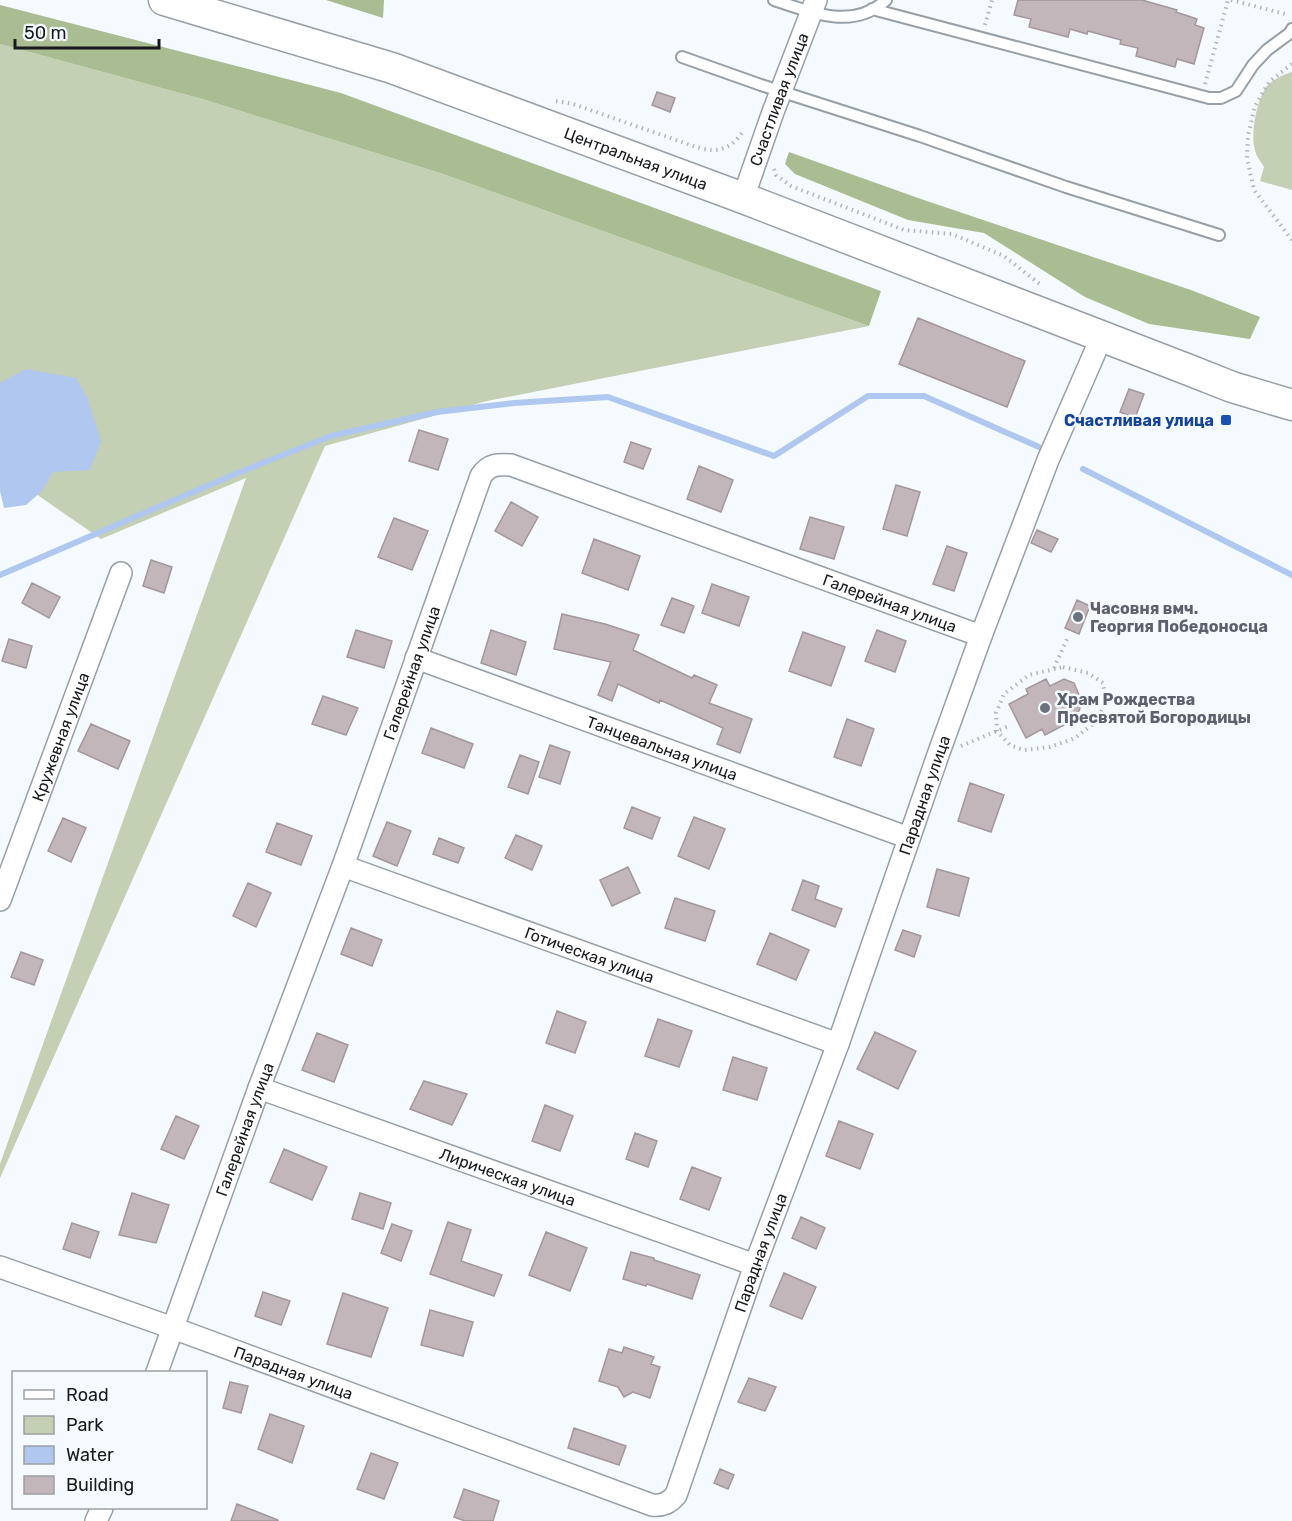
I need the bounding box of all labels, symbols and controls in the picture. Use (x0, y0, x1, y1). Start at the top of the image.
scale bar (15, 12, 159, 50)
text: 50 m (24, 22, 67, 44)
street label: Счастливая улица (745, 30, 812, 169)
street label: Центральная улица (562, 123, 710, 194)
place label: Счастливая улица (1064, 411, 1214, 430)
marker: Счастливая улица (1219, 413, 1233, 427)
street label: Галерейная улица (820, 570, 959, 636)
place label: Часовня вмч. Георгия Победоносца (1090, 599, 1268, 636)
street label: Галерейная улица (379, 603, 444, 743)
marker: Часовня вмч. Георгия Победоносца (1071, 610, 1085, 624)
street label: Кружевная улица (28, 670, 93, 804)
place label: Храм Рождества Пресвятой Богородицы (1057, 690, 1251, 727)
marker: Храм Рождества Пресвятой Богородицы (1038, 701, 1052, 715)
street label: Танцевальная улица (584, 712, 740, 784)
street label: Парадная улица (895, 733, 954, 858)
street label: Готическая улица (522, 923, 657, 987)
street label: Галерейная улица (211, 1060, 277, 1199)
street label: Лирическая улица (437, 1144, 578, 1210)
street label: Парадная улица (730, 1190, 791, 1315)
street label: Парадная улица (231, 1342, 356, 1403)
legend (12, 1371, 207, 1509)
text: Road (66, 1384, 109, 1406)
text: Park (66, 1414, 104, 1436)
text: Water (66, 1444, 114, 1466)
text: Building (66, 1474, 134, 1496)

